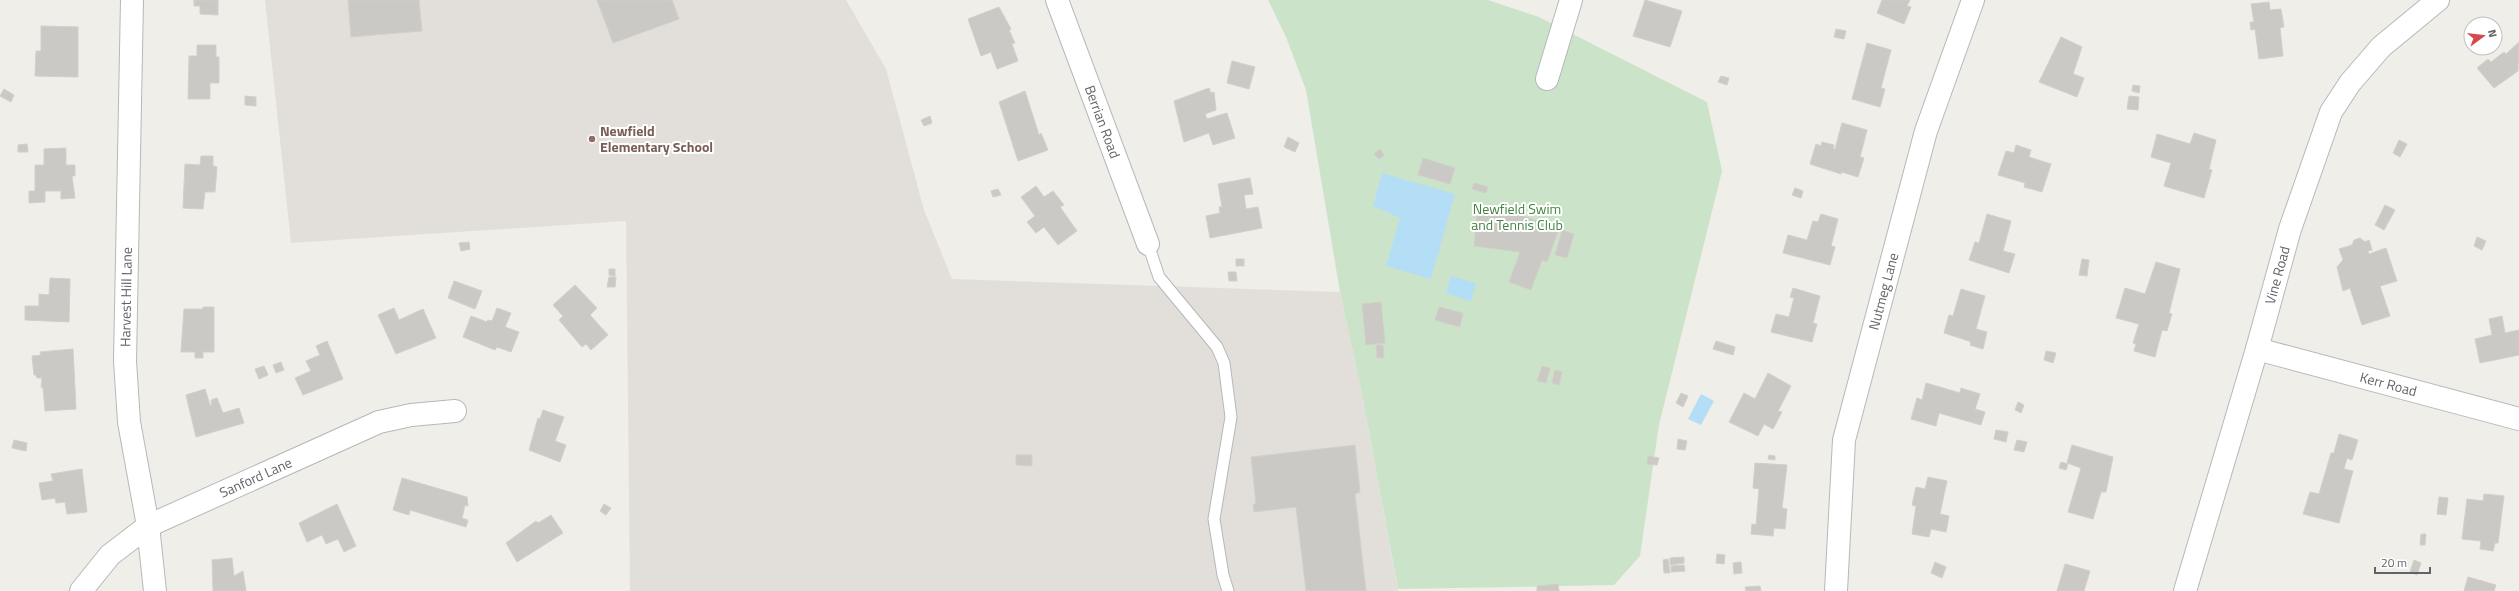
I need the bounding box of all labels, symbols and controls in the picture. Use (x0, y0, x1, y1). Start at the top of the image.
north arrow (2463, 16, 2503, 56)
text: N (2484, 28, 2501, 39)
street label: Berrian Road (1080, 82, 1126, 161)
place label: Newfield Elementary School (600, 120, 713, 157)
marker: Newfield Elementary School (587, 134, 597, 144)
park label: Newfield Swim and Tennis Club (1471, 198, 1563, 235)
street label: Vine Road (2259, 244, 2295, 306)
street label: Harvest Hill Lane (114, 247, 137, 347)
street label: Nutmeg Lane (1863, 250, 1903, 332)
street label: Kerr Road (2358, 366, 2419, 401)
street label: Sanford Lane (216, 452, 295, 503)
scale bar (2375, 549, 2430, 575)
text: 20 m (2381, 553, 2407, 572)

